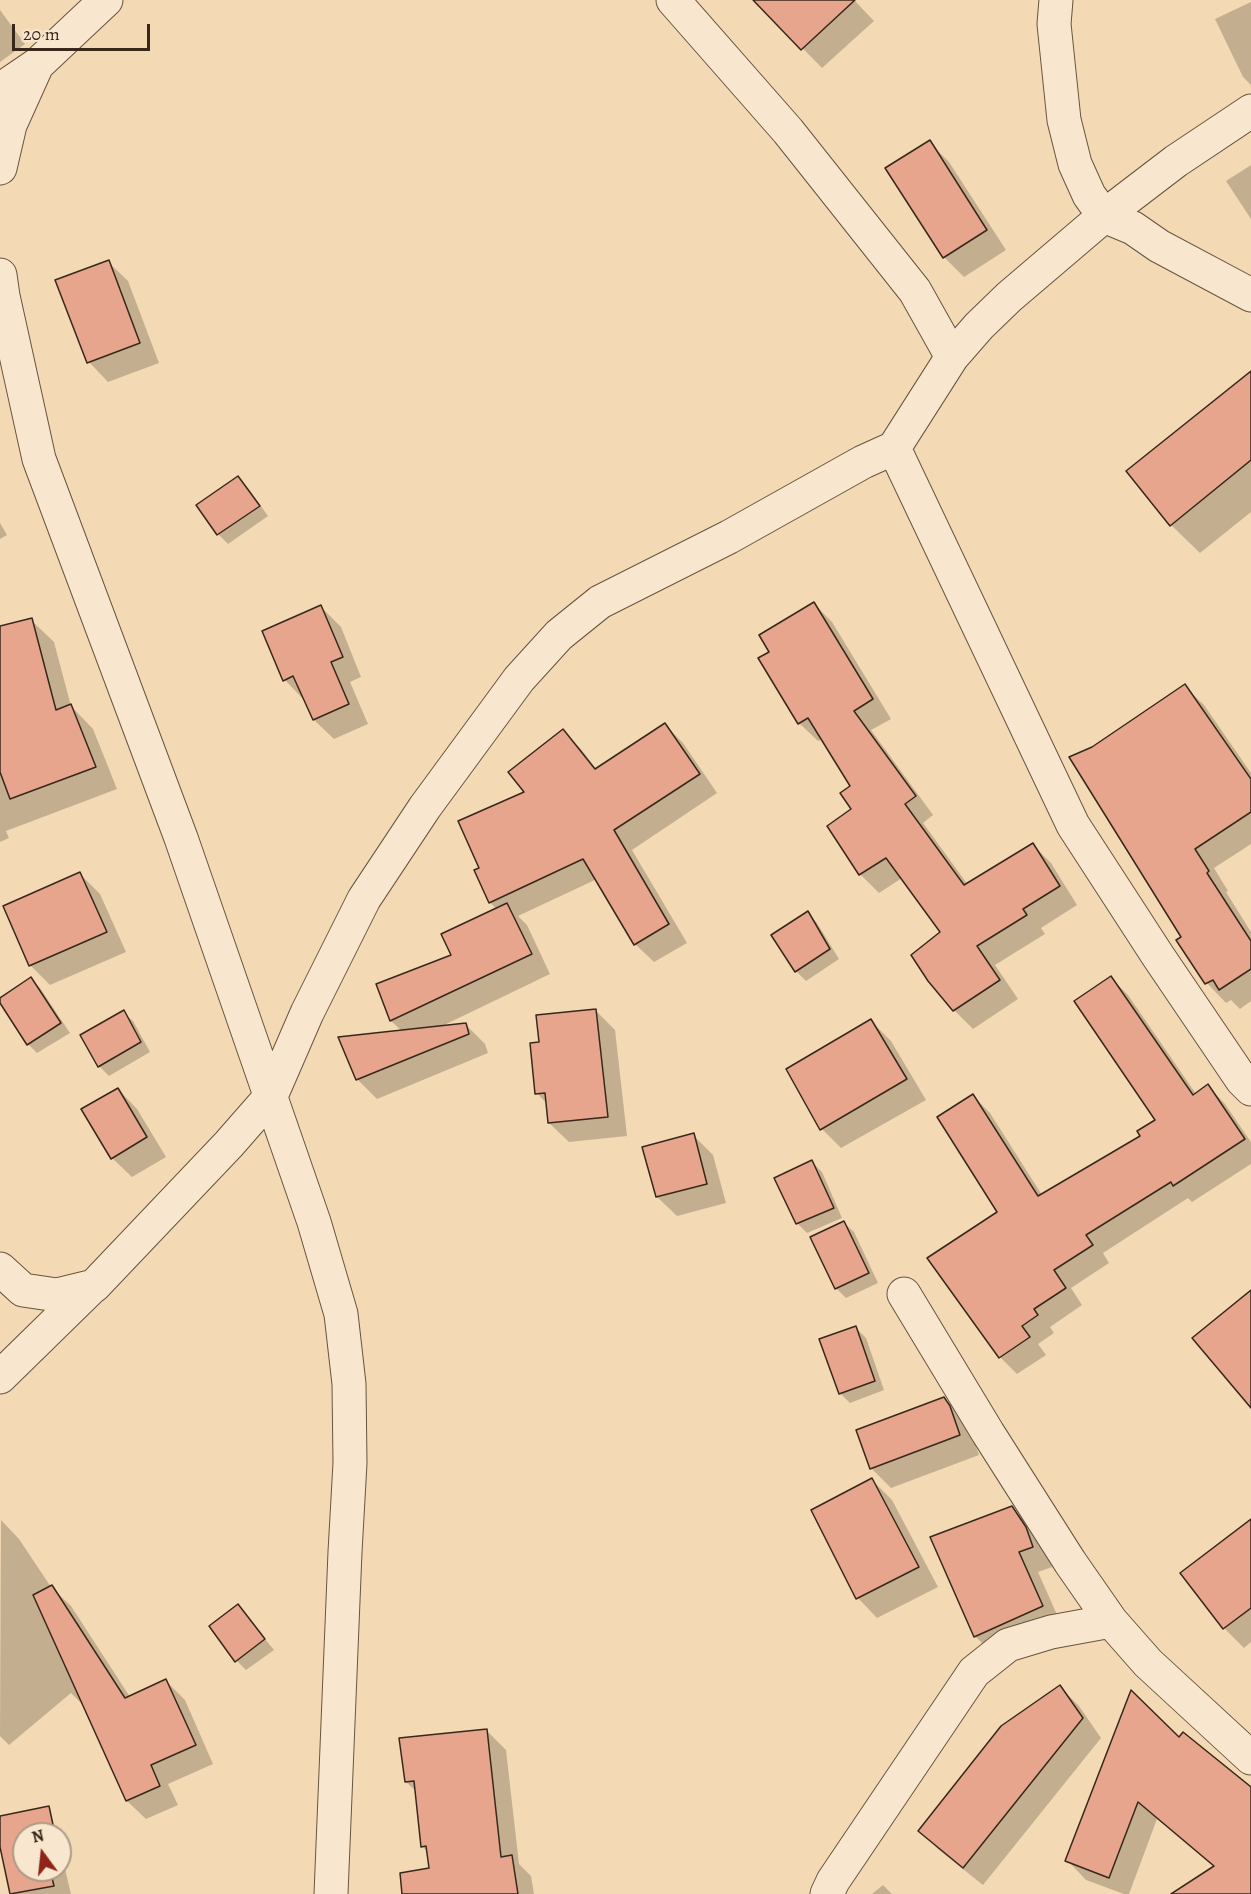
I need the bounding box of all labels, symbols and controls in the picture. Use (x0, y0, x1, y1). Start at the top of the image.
scale bar (15, 12, 153, 50)
text: 20 m (23, 22, 60, 46)
north arrow (12, 1822, 72, 1882)
text: N (29, 1824, 46, 1849)

